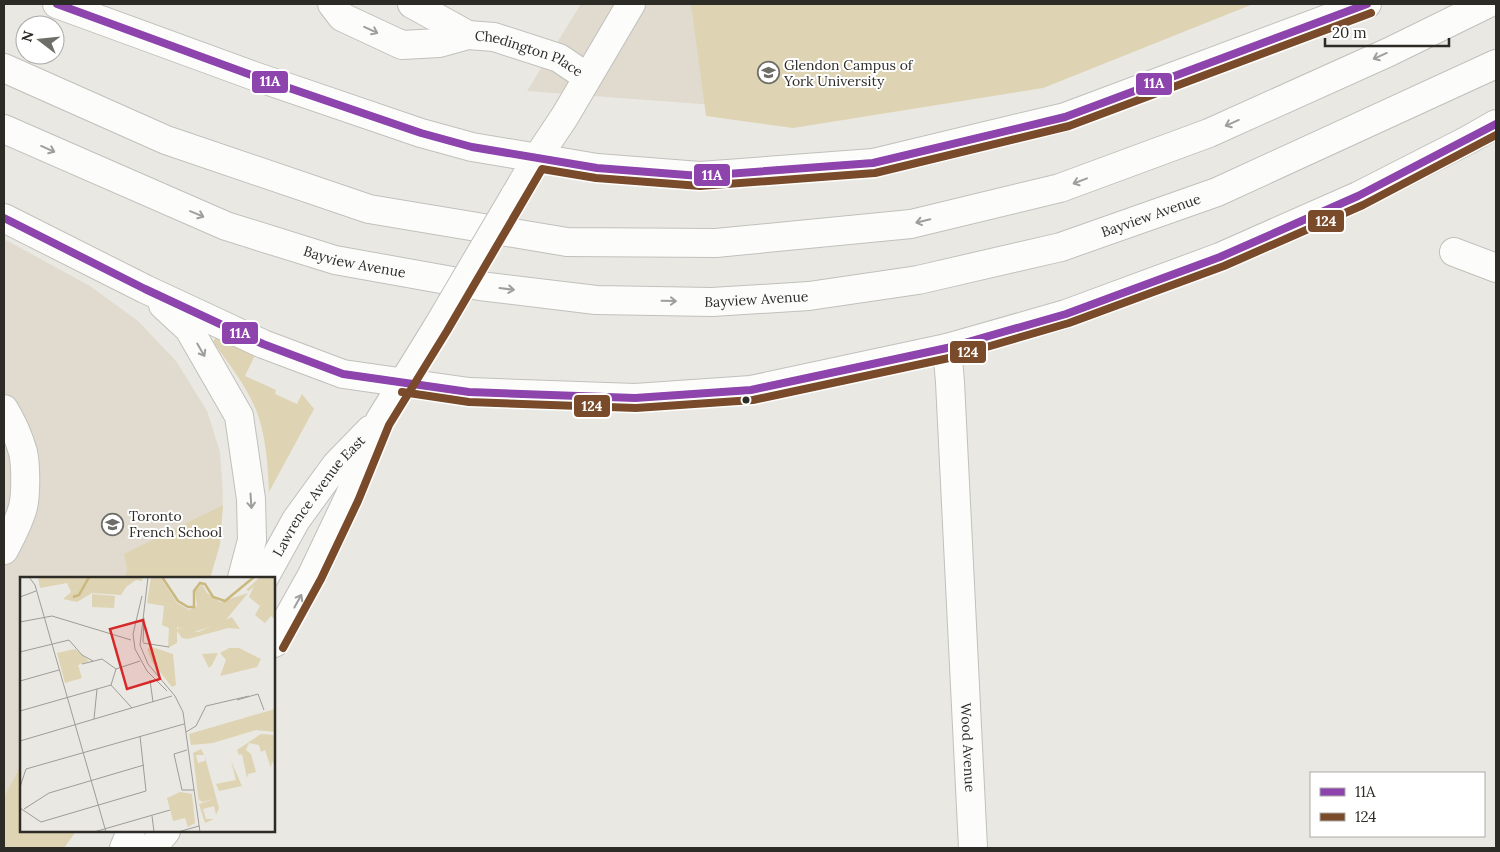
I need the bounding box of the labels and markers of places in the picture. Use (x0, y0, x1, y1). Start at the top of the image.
place label: Glendon Campus of York University (783, 56, 914, 90)
school or university icon: Glendon Campus of York University (756, 61, 780, 85)
unlabelled marker (741, 395, 751, 405)
place label: Toronto French School (129, 507, 222, 541)
school or university icon: Toronto French School (101, 512, 125, 536)

